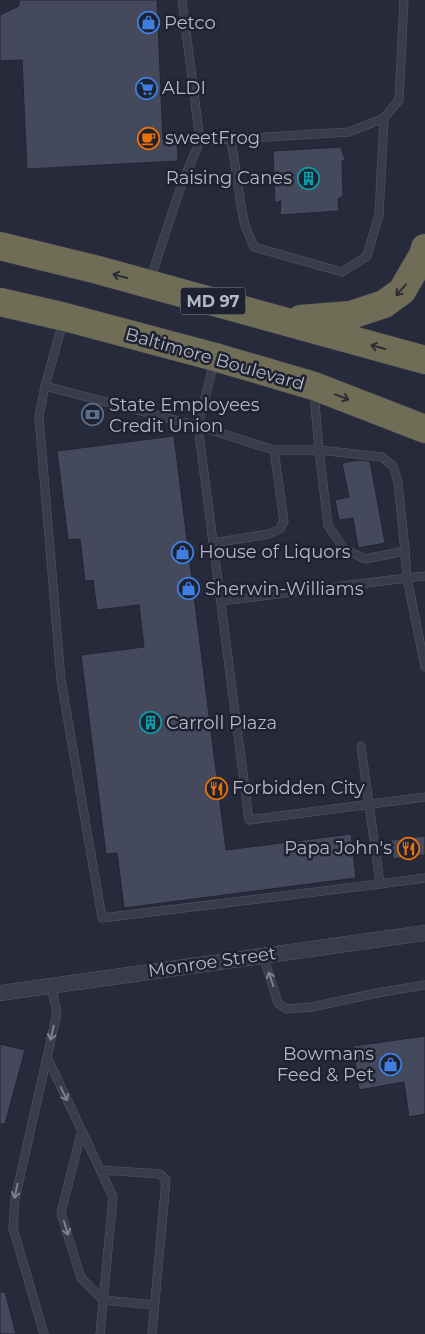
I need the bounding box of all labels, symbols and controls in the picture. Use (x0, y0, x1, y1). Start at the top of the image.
shop icon: Petco (136, 11, 160, 35)
place label: Petco (164, 12, 216, 34)
supermarket icon: ALDI (134, 76, 158, 100)
place label: ALDI (162, 77, 206, 99)
cafe icon: sweetFrog (137, 126, 161, 150)
place label: sweetFrog (165, 127, 260, 149)
building icon: Raising Canes (296, 166, 320, 190)
place label: Raising Canes (166, 167, 292, 189)
one-way arrow (112, 271, 128, 280)
one-way arrow (395, 283, 406, 296)
road number: MD 97 (180, 288, 246, 314)
street label: Baltimore Boulevard (123, 323, 307, 395)
one-way arrow (370, 341, 386, 351)
one-way arrow (334, 393, 349, 402)
place label: State Employees Credit Union (109, 394, 260, 437)
bank icon: State Employees Credit Union (81, 403, 105, 427)
shop icon: House of Liquors (171, 540, 195, 564)
place label: House of Liquors (199, 541, 351, 563)
shop icon: Sherwin-Williams (177, 577, 201, 601)
place label: Sherwin-Williams (205, 578, 364, 600)
building icon: Carroll Plaza (138, 711, 162, 735)
place label: Carroll Plaza (166, 712, 277, 734)
restaurant icon: Forbidden City (204, 776, 228, 800)
place label: Forbidden City (232, 777, 365, 799)
restaurant icon: Papa John's (396, 836, 420, 860)
place label: Papa John's (284, 837, 392, 859)
street label: Monroe Street (147, 942, 277, 982)
one-way arrow (265, 971, 275, 987)
one-way arrow (47, 1024, 56, 1040)
place label: Bowmans Feed & Pet (277, 1043, 374, 1086)
shop icon: Bowmans Feed & Pet (378, 1052, 402, 1076)
one-way arrow (60, 1086, 70, 1101)
one-way arrow (11, 1183, 21, 1199)
one-way arrow (61, 1220, 71, 1236)

